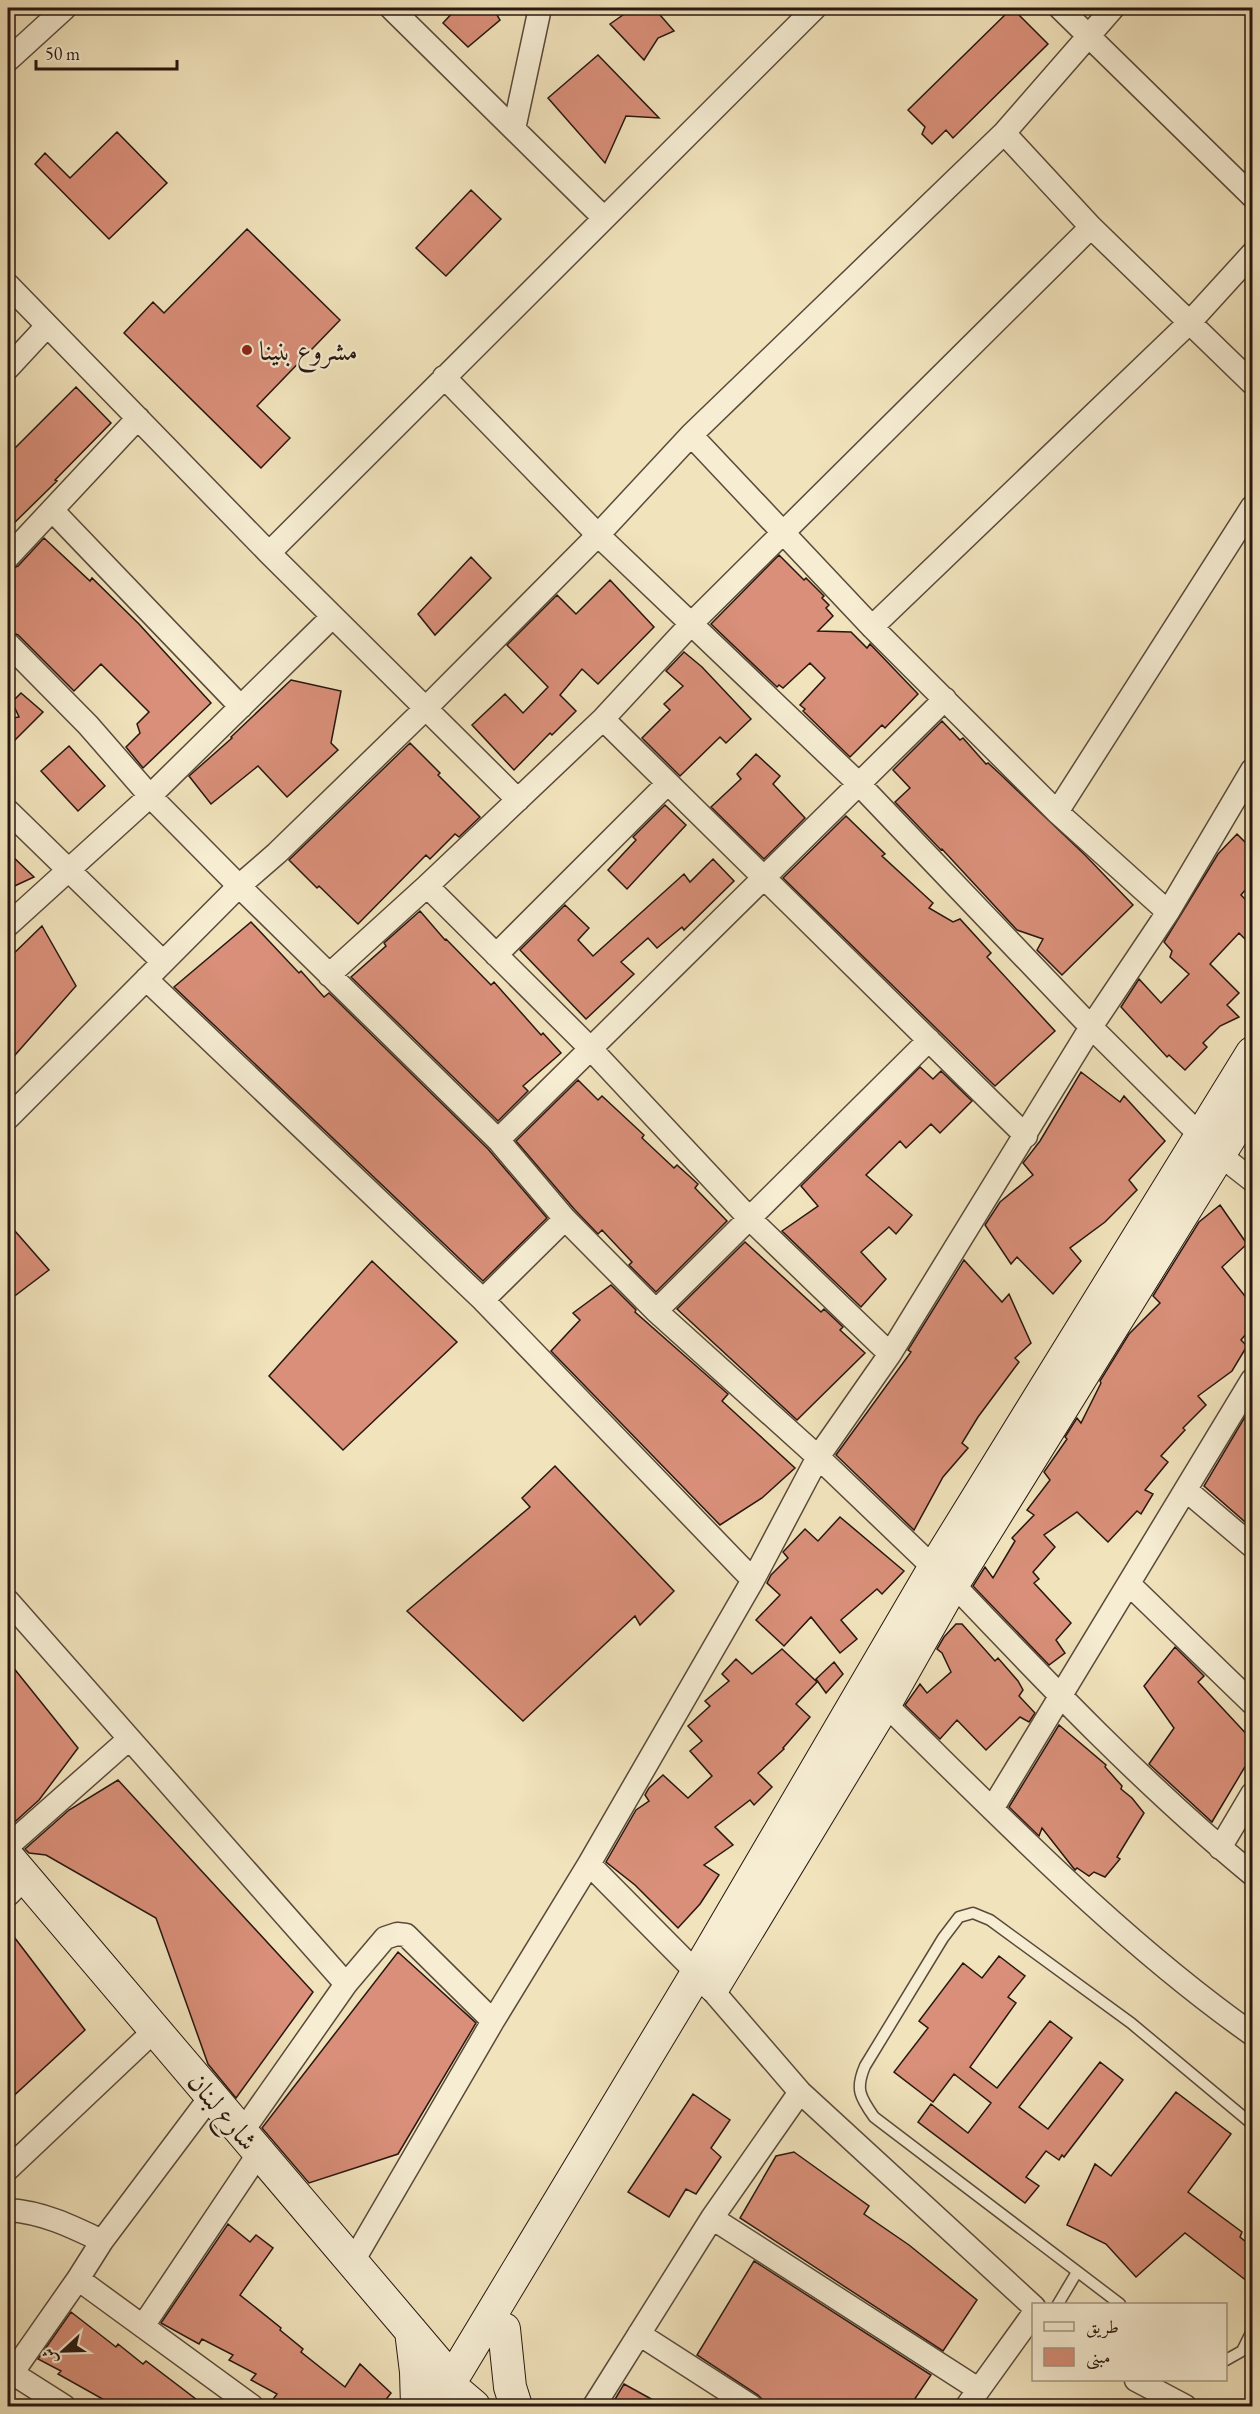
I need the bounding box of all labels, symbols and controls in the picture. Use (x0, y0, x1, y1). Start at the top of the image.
scale bar (36, 33, 177, 71)
text: 50 m (45, 42, 80, 65)
place label: مشروع بنينا (259, 333, 358, 373)
marker: مشروع بنينا (240, 343, 254, 357)
street label: شارع لبنان (176, 2065, 266, 2161)
legend (1032, 2303, 1227, 2381)
text: طريق (1086, 2315, 1119, 2339)
north arrow (33, 2321, 93, 2381)
text: ش (37, 2345, 62, 2368)
text: مبنى (1086, 2345, 1111, 2370)

